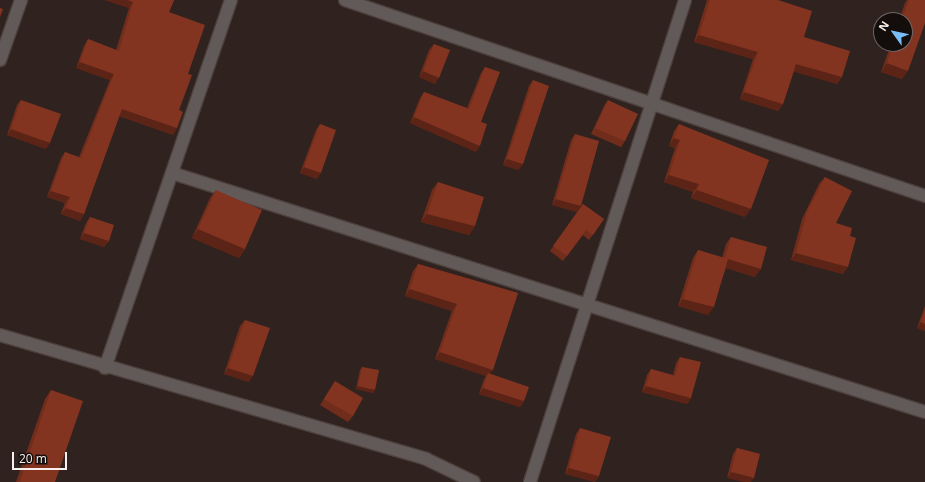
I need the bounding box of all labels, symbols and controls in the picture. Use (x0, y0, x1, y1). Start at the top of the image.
north arrow (873, 12, 913, 52)
text: N (875, 18, 892, 34)
scale bar (14, 444, 69, 470)
text: 20 m (19, 450, 47, 467)

